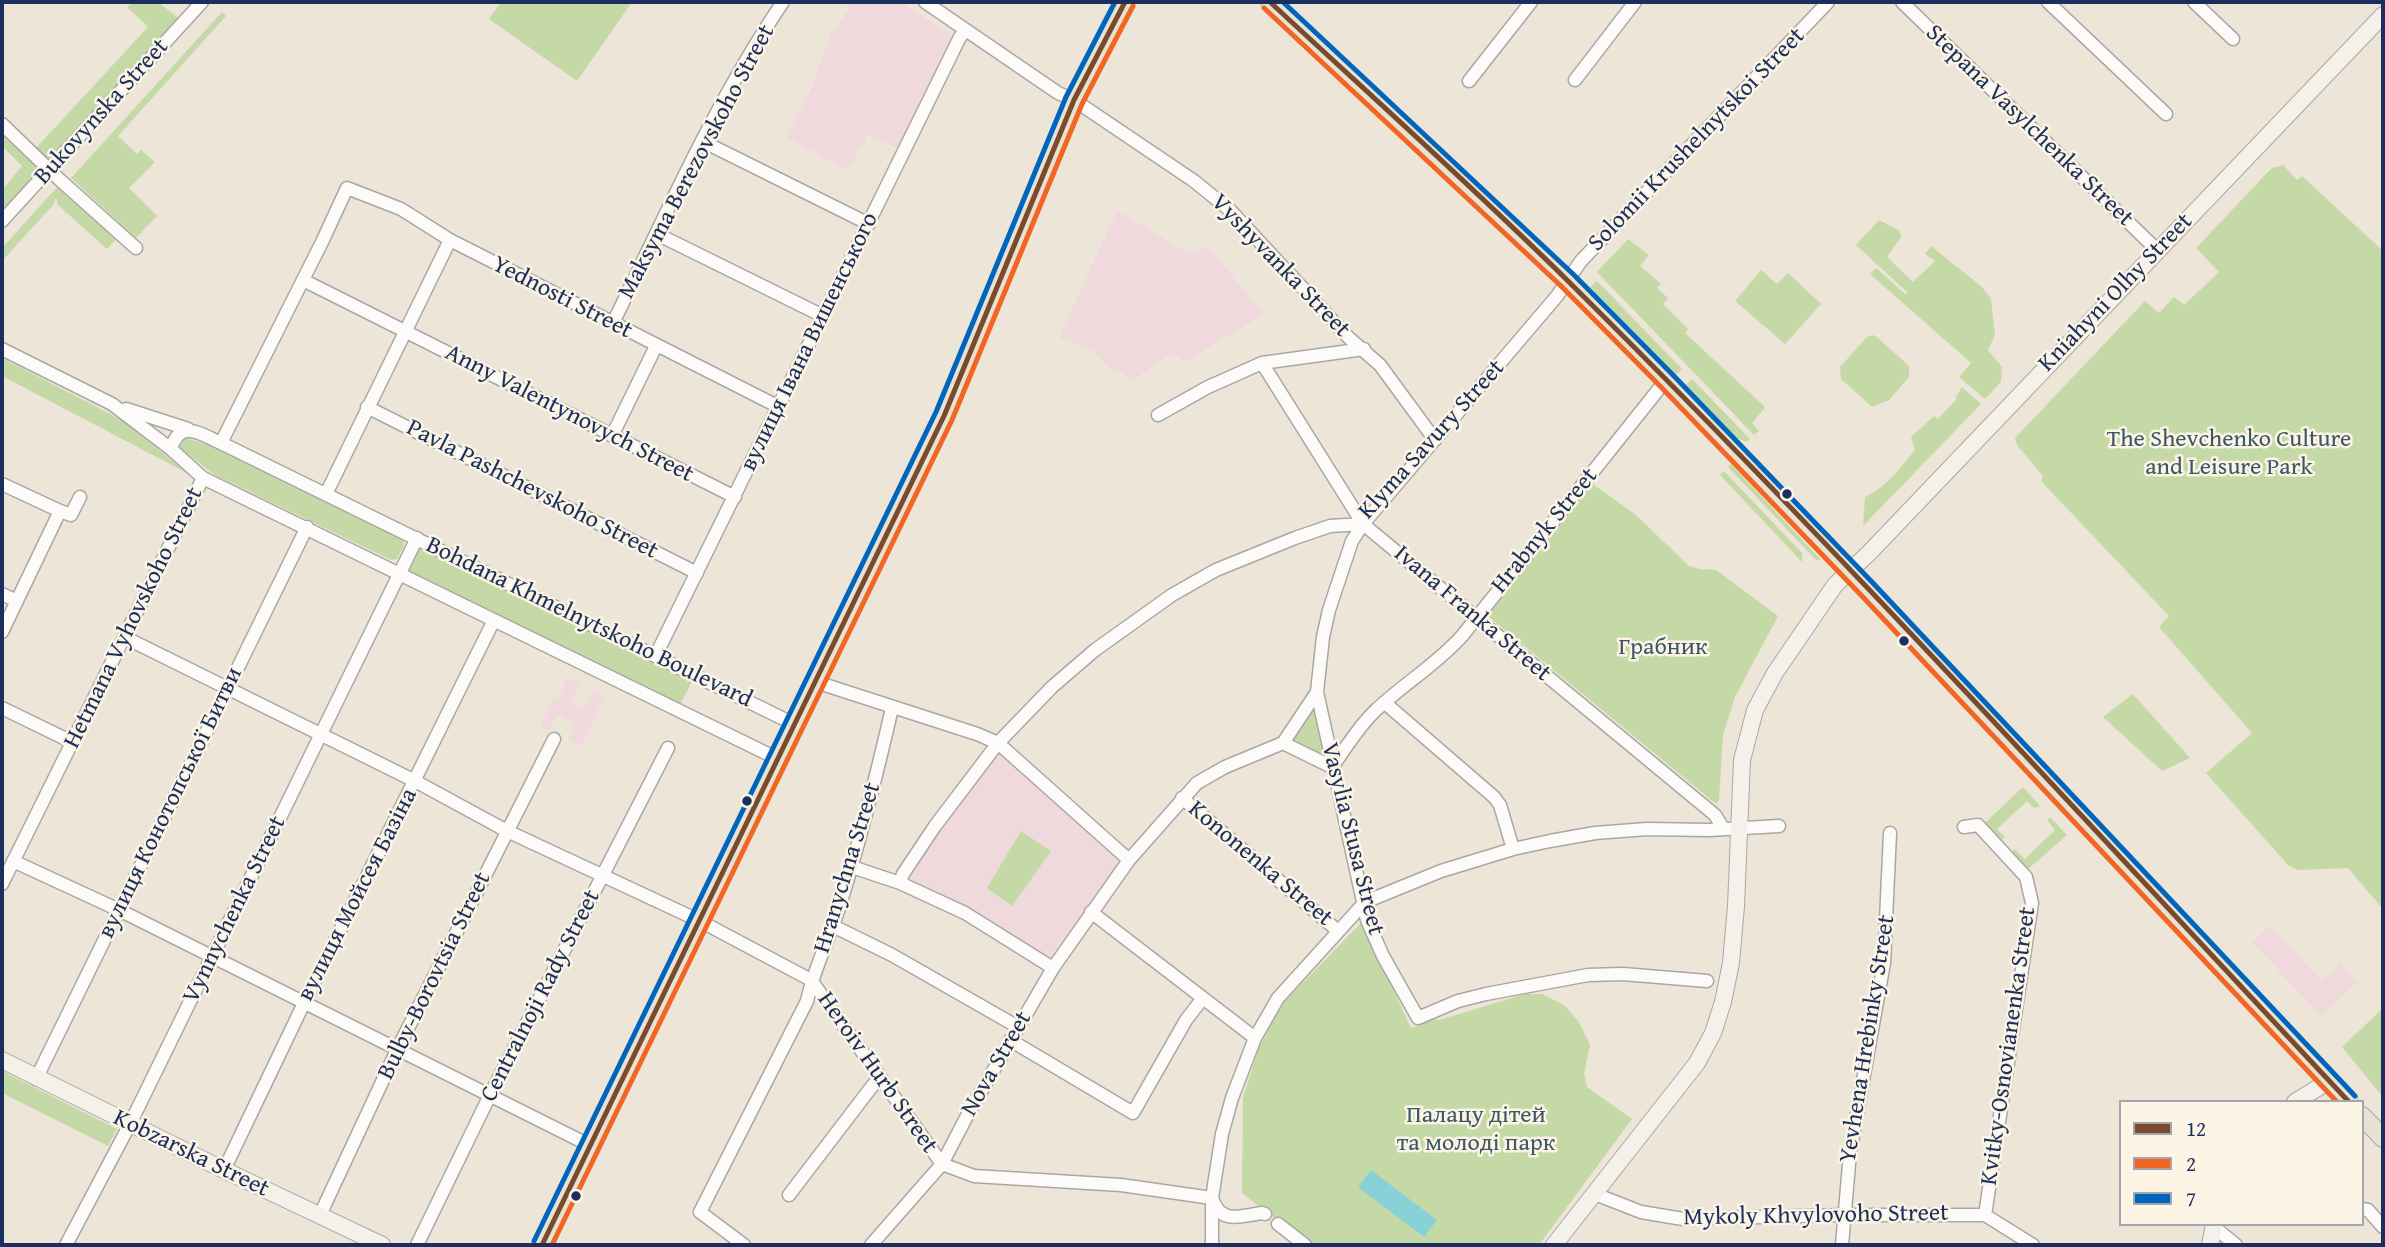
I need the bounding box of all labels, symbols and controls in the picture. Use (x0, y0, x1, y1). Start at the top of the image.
street label: Stepana Vasylchenka Street (1919, 19, 2139, 233)
street label: Maksyma Berezovskoho Street (612, 20, 782, 304)
street label: Solomii Krushelnytskoi Street (1583, 22, 1811, 258)
street label: Bukovynska Street (29, 33, 175, 191)
street label: Vyshyvanka Street (1204, 188, 1356, 344)
street label: вулиця Івана Вишенського (735, 208, 885, 476)
street label: Kniahyni Olhy Street (2033, 208, 2199, 378)
street label: Yednosti Street (487, 250, 637, 346)
street label: Anny Valentynovych Street (440, 339, 698, 489)
street label: Klyma Savury Street (1353, 354, 1511, 526)
street label: Pavla Pashchevskoho Street (401, 414, 663, 566)
park label: The Shevchenko Culture and Leisure Park (2107, 426, 2351, 482)
street label: Hrabnyk Street (1486, 462, 1604, 600)
street label: Hetmana Vyhovskoho Street (58, 483, 210, 753)
unlabelled marker (1780, 487, 1794, 501)
street label: Bohdana Khmelnytskoho Boulevard (421, 531, 757, 715)
street label: Ivana Franka Street (1388, 540, 1556, 688)
park label: Грабник (1618, 634, 1708, 662)
unlabelled marker (1897, 634, 1911, 648)
street label: вулиця Конотопської Битви (93, 663, 249, 943)
street label: Vasylia Stusa Street (1314, 740, 1390, 938)
street label: Hranychna Street (808, 779, 888, 957)
street label: вулиця Мойсея Базіна (292, 784, 424, 1006)
unlabelled marker (740, 794, 754, 808)
street label: Kononenka Street (1182, 795, 1338, 933)
street label: Vynnychenka Street (177, 812, 293, 1008)
street label: Bulby-Borovtsia Street (372, 868, 498, 1084)
street label: Centralnoji Rady Street (475, 885, 607, 1107)
street label: Kvitky-Osnovianenka Street (1975, 905, 2043, 1187)
street label: Yevhena Hrebinky Street (1834, 913, 1902, 1165)
street label: Heroiv Hurb Street (811, 987, 943, 1159)
street label: Nova Street (955, 1006, 1039, 1122)
legend (2119, 1100, 2364, 1226)
park label: Палацу дітей та молоді парк (1397, 1102, 1555, 1158)
street label: Kobzarska Street (108, 1104, 274, 1204)
text: 12 (2186, 1113, 2206, 1144)
text: 2 (2186, 1148, 2196, 1179)
text: 7 (2186, 1183, 2196, 1214)
unlabelled marker (569, 1189, 583, 1203)
street label: Mykoly Khvylovoho Street (1683, 1199, 1949, 1233)

